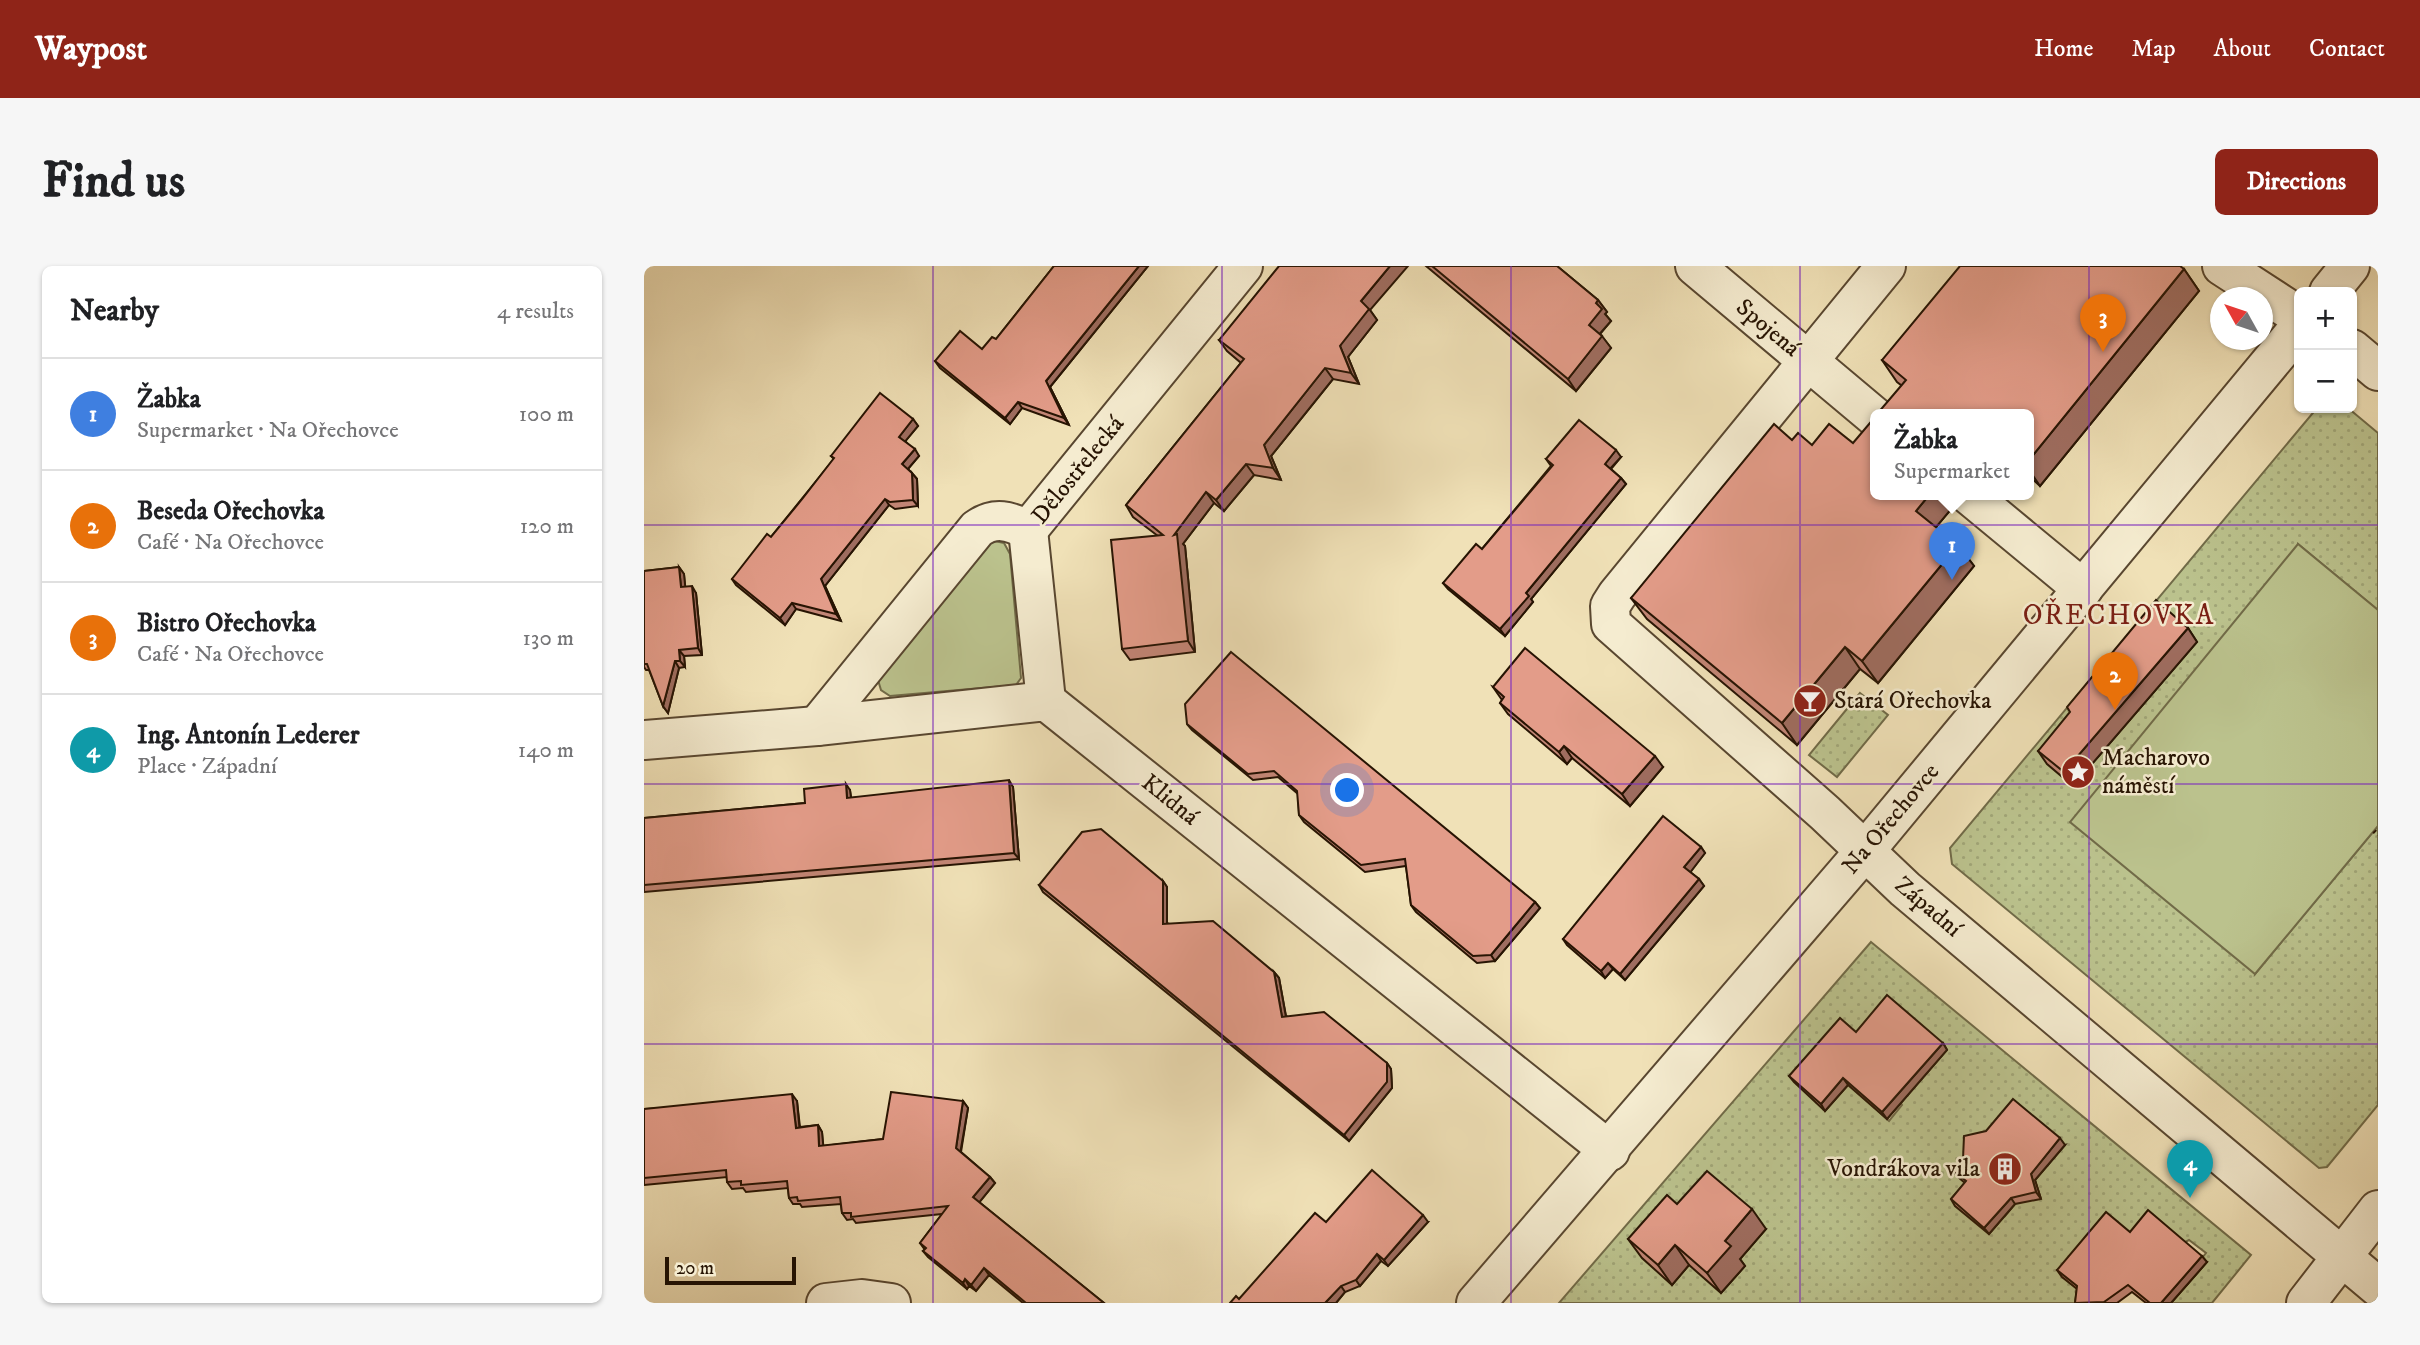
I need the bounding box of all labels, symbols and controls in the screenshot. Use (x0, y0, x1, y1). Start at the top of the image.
text: Waypost (35, 29, 147, 70)
text: Home (2034, 34, 2093, 64)
text: Map (2131, 34, 2176, 64)
text: About (2214, 34, 2271, 64)
text: Contact (2309, 34, 2385, 64)
button: Directions (2215, 149, 2378, 215)
text: Find us (42, 151, 185, 213)
north arrow (2210, 287, 2273, 350)
map controls (2294, 287, 2357, 413)
button: + (2294, 287, 2357, 350)
street label: Spojená (1730, 292, 1807, 364)
text: Nearby (70, 293, 159, 330)
pin: 3 (2080, 294, 2126, 352)
text: 4 results (497, 297, 574, 326)
button: − (2294, 350, 2357, 413)
text: Žabka (137, 383, 201, 416)
text: 1 (89, 400, 97, 429)
text: 100 m (519, 400, 574, 429)
street label: Dělostřelecká (1025, 409, 1131, 530)
popup (1870, 409, 2034, 500)
text: Supermarket · Na Ořechovce (137, 416, 399, 445)
text: Žabka (1894, 424, 1958, 457)
text: Supermarket (1894, 457, 2010, 486)
text: Beseda Ořechovka (137, 495, 324, 528)
text: 2 (87, 512, 99, 541)
text: 120 m (520, 512, 574, 541)
pin: 1 (1929, 522, 1975, 580)
text: Café · Na Ořechovce (137, 528, 324, 557)
district label: OŘECHOVKA (2023, 598, 2215, 633)
text: Bistro Ořechovka (137, 607, 316, 640)
text: 3 (89, 624, 97, 653)
text: 130 m (522, 624, 574, 653)
text: Café · Na Ořechovce (137, 640, 324, 669)
pin: 2 (2092, 652, 2138, 710)
bar icon: Stará Ořechovka (1791, 682, 1829, 720)
place label: Stará Ořechovka (1834, 686, 1992, 716)
text: Ing. Antonín Lederer (137, 719, 359, 752)
text: 4 (86, 736, 100, 765)
text: 140 m (518, 736, 574, 765)
place label: Macharovo náměstí (2102, 743, 2210, 801)
text: Place · Západní (137, 752, 277, 781)
place icon: Macharovo náměstí (2059, 753, 2097, 791)
street label: Na Ořechovce (1836, 757, 1946, 881)
street label: Klidná (1135, 768, 1205, 833)
your location (1330, 773, 1364, 807)
street label: Západní (1888, 870, 1969, 945)
pin: 4 (2167, 1140, 2213, 1198)
building icon: Vondrákova vila (1986, 1150, 2024, 1188)
place label: Vondrákova vila (1826, 1154, 1981, 1184)
scale bar (665, 1254, 796, 1286)
text: 20 m (676, 1257, 714, 1280)

